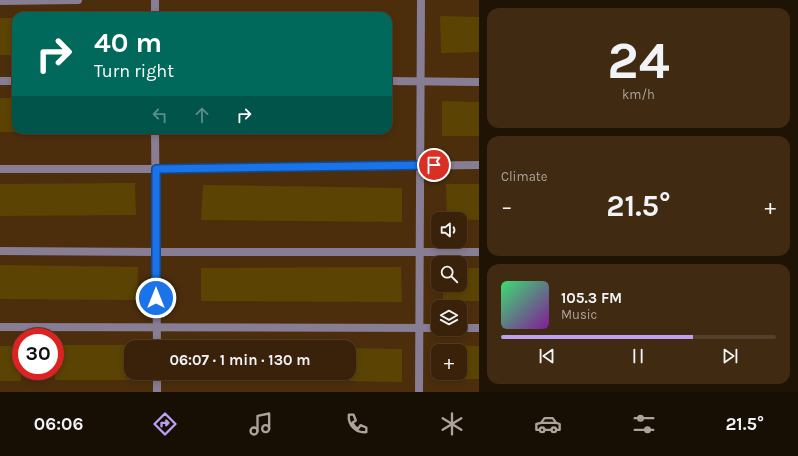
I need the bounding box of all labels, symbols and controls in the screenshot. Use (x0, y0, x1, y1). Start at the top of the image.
text: 40 m (94, 26, 162, 59)
icon: right (28, 28, 80, 80)
text: 24 (607, 30, 670, 91)
text: Turn right (94, 60, 174, 82)
text: km/h (622, 87, 655, 102)
icon: left (149, 104, 171, 126)
icon: ahead (191, 104, 213, 126)
icon: right (233, 104, 255, 126)
pin (417, 148, 451, 182)
icon: arrive (423, 154, 445, 176)
text: Climate (501, 169, 547, 184)
text: 21.5° (606, 188, 671, 224)
text: − (501, 194, 513, 220)
text: + (764, 194, 776, 220)
map controls (431, 212, 467, 380)
button: sound (431, 212, 467, 248)
button: search (431, 256, 467, 292)
position arrow (135, 277, 177, 319)
text: 105.3 FM (561, 289, 622, 307)
button: layers (431, 300, 467, 336)
text: Music (561, 307, 597, 322)
speed limit sign: 30 (12, 328, 64, 380)
button: + (431, 344, 467, 380)
icon: previous (536, 345, 558, 367)
icon: pause (627, 345, 649, 367)
icon: next (719, 345, 741, 367)
text: 06:07 · 1 min · 130 m (169, 351, 311, 369)
icon: directions (151, 410, 179, 438)
icon: music (247, 410, 275, 438)
icon: phone (343, 410, 371, 438)
icon: climate (438, 410, 466, 438)
icon: car (534, 410, 562, 438)
icon: filters (630, 410, 658, 438)
text: 06:06 (34, 413, 83, 435)
text: 21.5° (725, 413, 764, 435)

